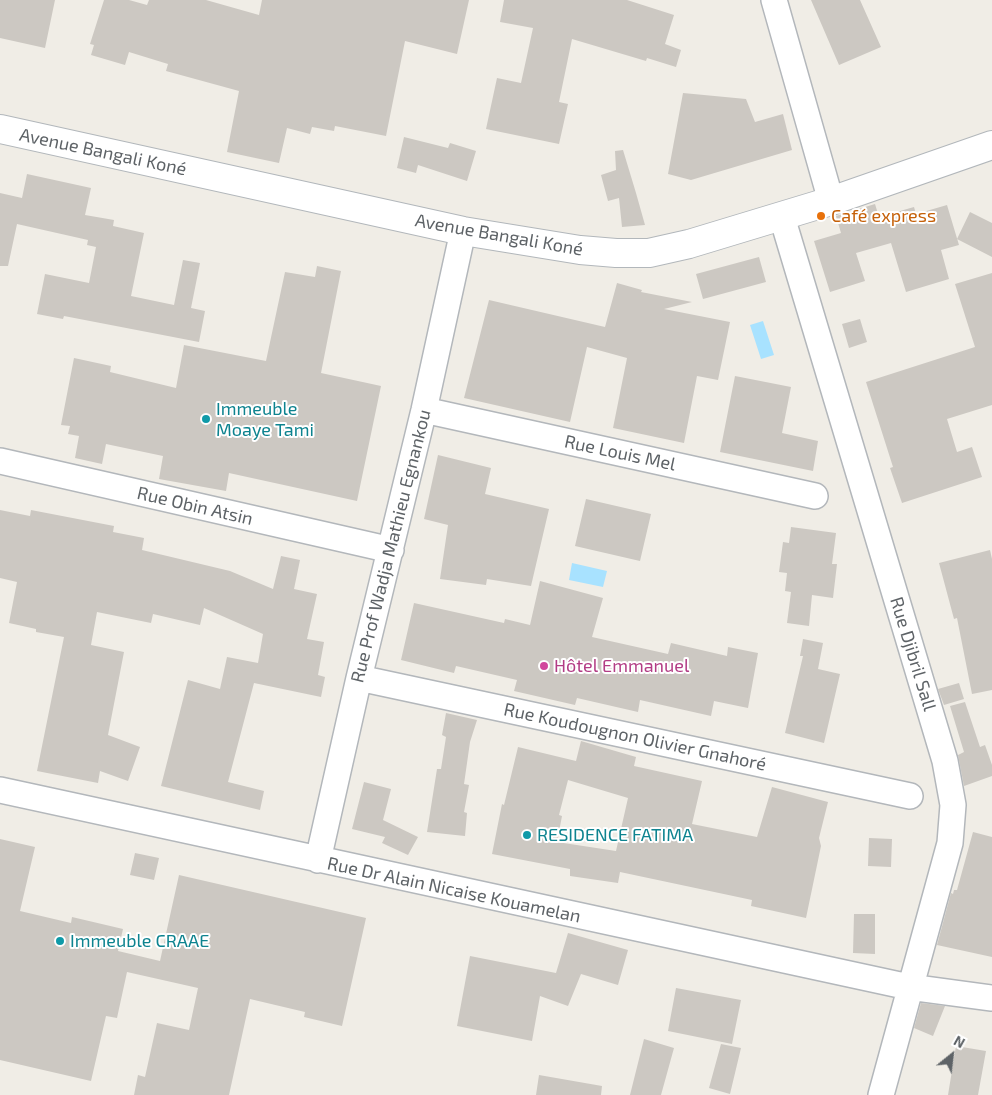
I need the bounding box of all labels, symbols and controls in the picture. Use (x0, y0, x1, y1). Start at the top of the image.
street label: Avenue Bangali Koné (17, 124, 189, 180)
place label: Café express (831, 205, 936, 227)
street label: Avenue Bangali Koné (413, 210, 585, 260)
marker: Café express (815, 210, 827, 222)
place label: Immeuble Moaye Tami (216, 398, 314, 440)
street label: Rue Prof Wadja Mathieu Egnankou (347, 407, 435, 685)
marker: Immeuble Moaye Tami (200, 413, 212, 425)
street label: Rue Louis Mel (562, 431, 678, 475)
street label: Rue Obin Atsin (135, 482, 255, 530)
street label: Rue Djibril Sall (885, 594, 941, 714)
place label: Hôtel Emmanuel (554, 655, 689, 677)
marker: Hôtel Emmanuel (538, 660, 550, 672)
street label: Rue Koudougnon Olivier Gnahoré (502, 699, 768, 775)
place label: RESIDENCE FATIMA (537, 824, 693, 846)
marker: RESIDENCE FATIMA (521, 829, 533, 841)
street label: Rue Dr Alain Nicaise Kouamelan (325, 853, 583, 927)
place label: Immeuble CRAAE (70, 930, 209, 952)
marker: Immeuble CRAAE (54, 935, 66, 947)
north arrow (927, 1030, 977, 1080)
text: N (951, 1032, 968, 1051)

